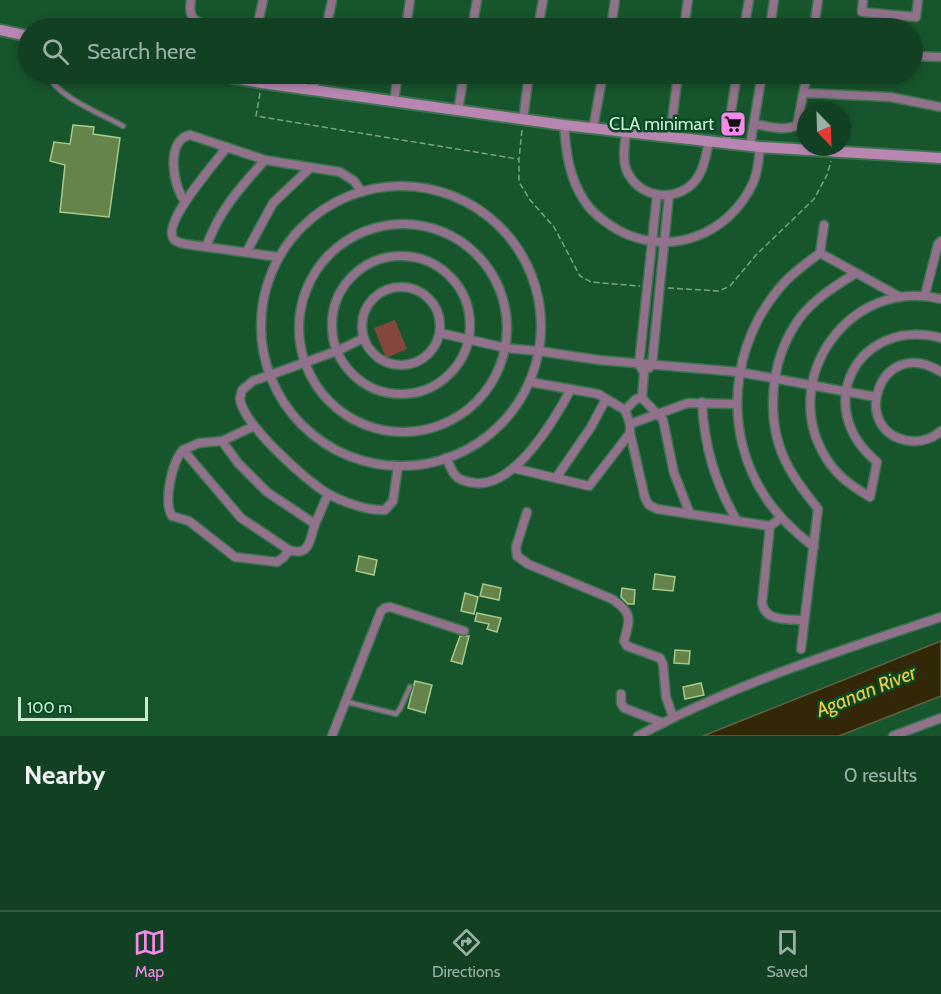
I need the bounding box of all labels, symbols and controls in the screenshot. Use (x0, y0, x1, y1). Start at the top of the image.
search box (18, 18, 923, 84)
icon: search (39, 35, 72, 68)
text: Search here (87, 38, 196, 65)
north arrow (797, 102, 851, 156)
supermarket icon: CLA minimart (718, 109, 748, 139)
place label: CLA minimart (609, 113, 714, 135)
water label: Aganan River (811, 660, 920, 722)
scale bar (18, 694, 148, 722)
text: 100 m (27, 698, 72, 717)
text: Nearby (24, 759, 105, 791)
text: 0 results (844, 763, 917, 787)
tab: Map (133, 926, 166, 981)
tab: Directions (432, 926, 500, 981)
tab: Saved (766, 926, 808, 981)

